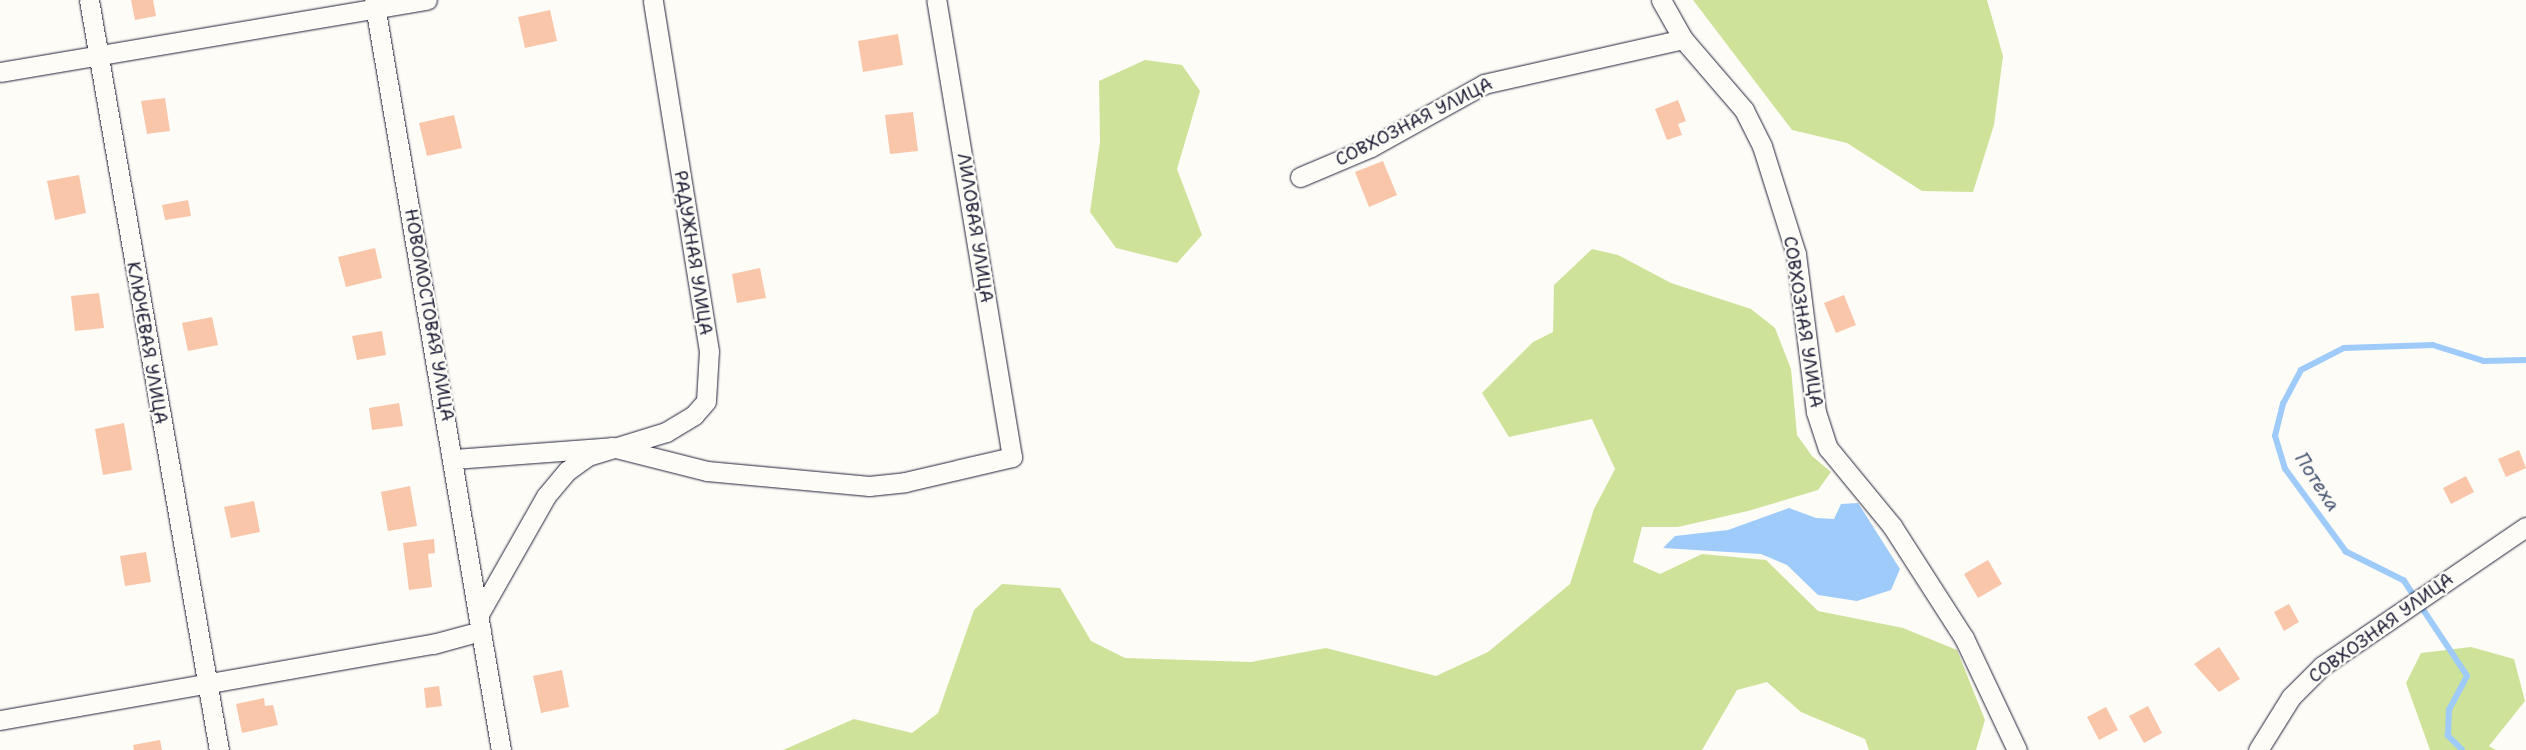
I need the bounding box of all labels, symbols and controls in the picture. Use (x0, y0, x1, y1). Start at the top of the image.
street label: СОВХОЗНАЯ УЛИЦА (1332, 73, 1496, 171)
street label: ЛИЛОВАЯ УЛИЦА (952, 152, 998, 304)
street label: РАДУЖНАЯ УЛИЦА (669, 169, 717, 337)
street label: НОВОМОСТОВАЯ УЛИЦА (400, 207, 458, 423)
street label: СОВХОЗНАЯ УЛИЦА (1779, 235, 1827, 409)
street label: КЛЮЧЕВАЯ УЛИЦА (122, 260, 172, 426)
water label: Потеха (2290, 448, 2344, 516)
street label: СОВХОЗНАЯ УЛИЦА (2304, 568, 2458, 688)

